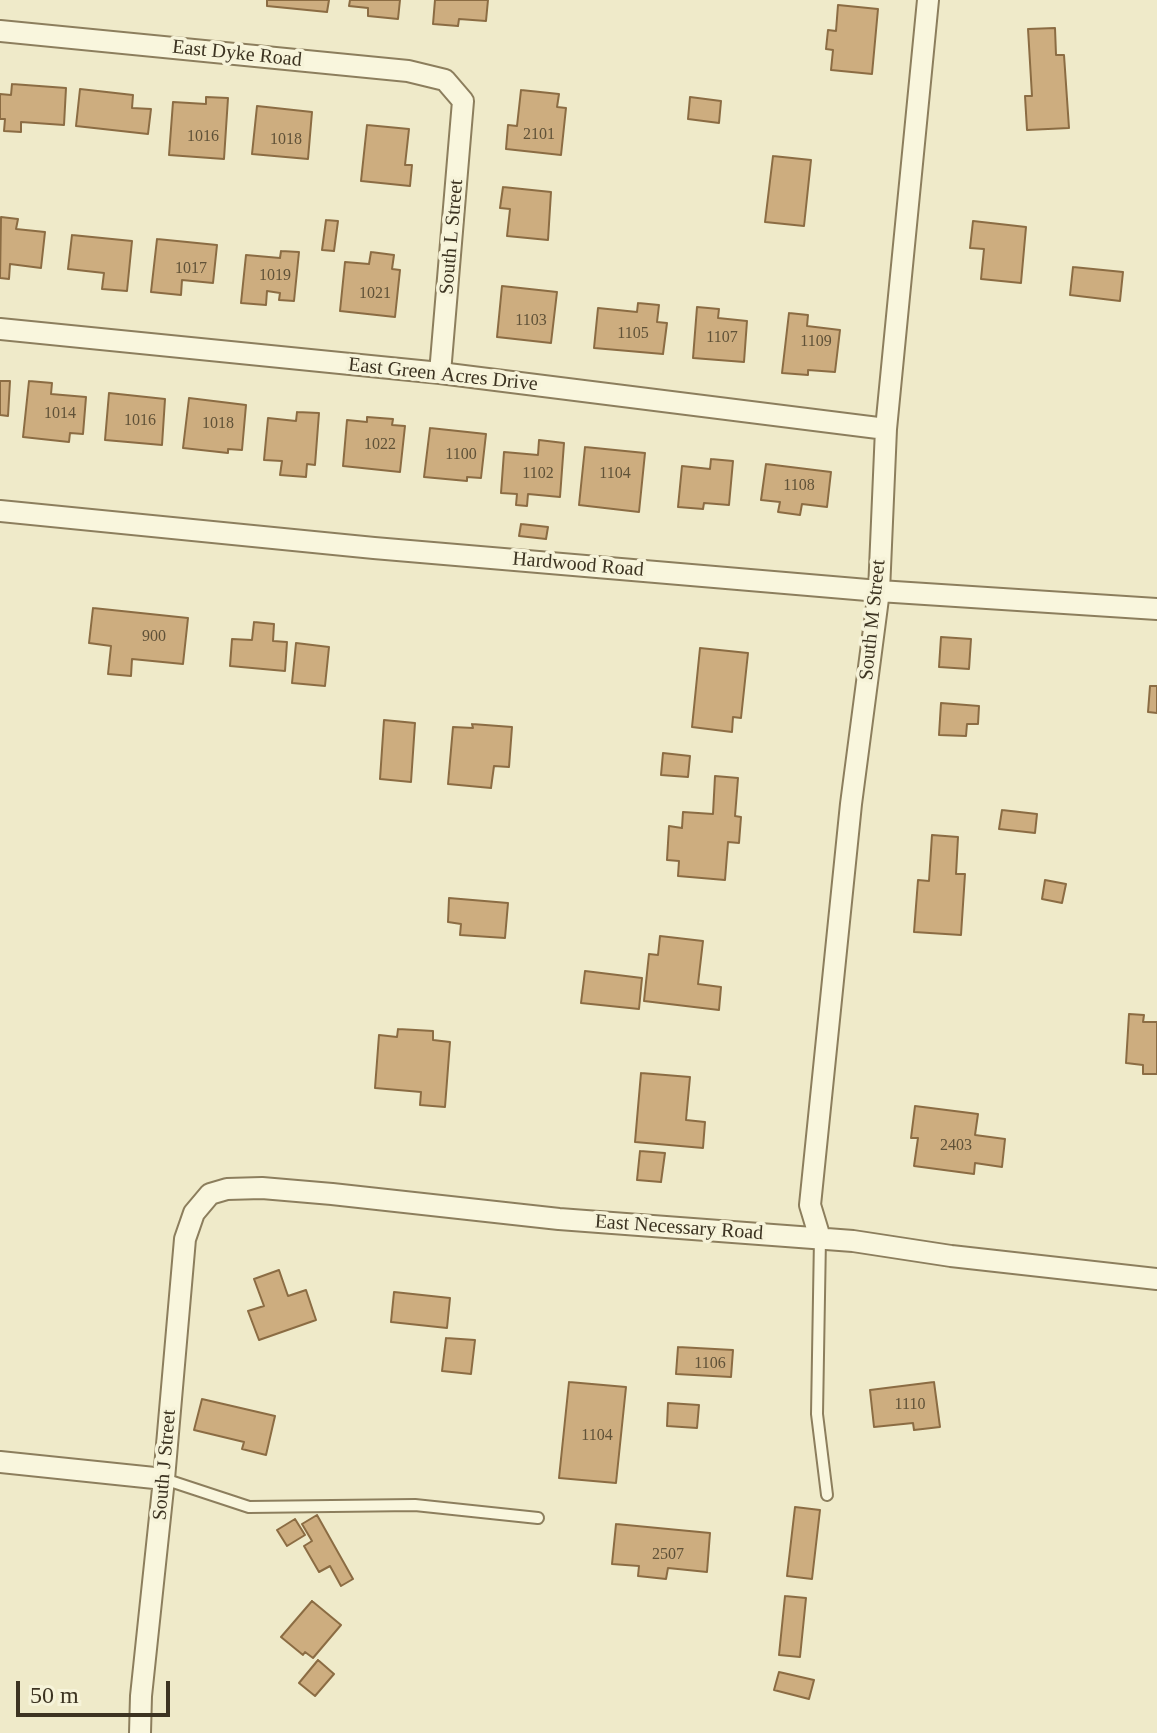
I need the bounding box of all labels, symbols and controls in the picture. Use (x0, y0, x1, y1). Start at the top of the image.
street label: East Dyke Road (171, 35, 303, 73)
house number: 2101 (523, 125, 555, 145)
house number: 1016 (187, 127, 219, 147)
house number: 1018 (270, 130, 302, 150)
street label: South L Street (435, 178, 469, 296)
house number: 1017 (175, 259, 207, 279)
house number: 1019 (259, 266, 291, 286)
house number: 1021 (359, 284, 391, 304)
house number: 1103 (515, 311, 547, 331)
house number: 1105 (617, 324, 649, 344)
house number: 1107 (706, 328, 738, 348)
house number: 1109 (800, 332, 832, 352)
street label: East Green Acres Drive (347, 353, 539, 397)
house number: 1014 (44, 404, 76, 424)
house number: 1016 (124, 411, 156, 431)
house number: 1018 (202, 414, 234, 434)
house number: 1022 (364, 435, 396, 455)
house number: 1100 (445, 445, 477, 465)
house number: 1102 (522, 464, 554, 484)
house number: 1104 (599, 464, 631, 484)
house number: 1108 (783, 476, 815, 496)
street label: Hardwood Road (511, 547, 645, 583)
street label: South M Street (855, 559, 891, 681)
house number: 900 (142, 627, 166, 647)
house number: 2403 (940, 1136, 972, 1156)
street label: East Necessary Road (594, 1210, 764, 1246)
house number: 1106 (694, 1354, 726, 1374)
house number: 1110 (895, 1395, 925, 1415)
street label: South J Street (148, 1409, 182, 1521)
house number: 1104 (581, 1426, 613, 1446)
house number: 2507 (652, 1545, 684, 1565)
scale bar (20, 1665, 174, 1715)
text: 50 m (30, 1682, 79, 1708)

